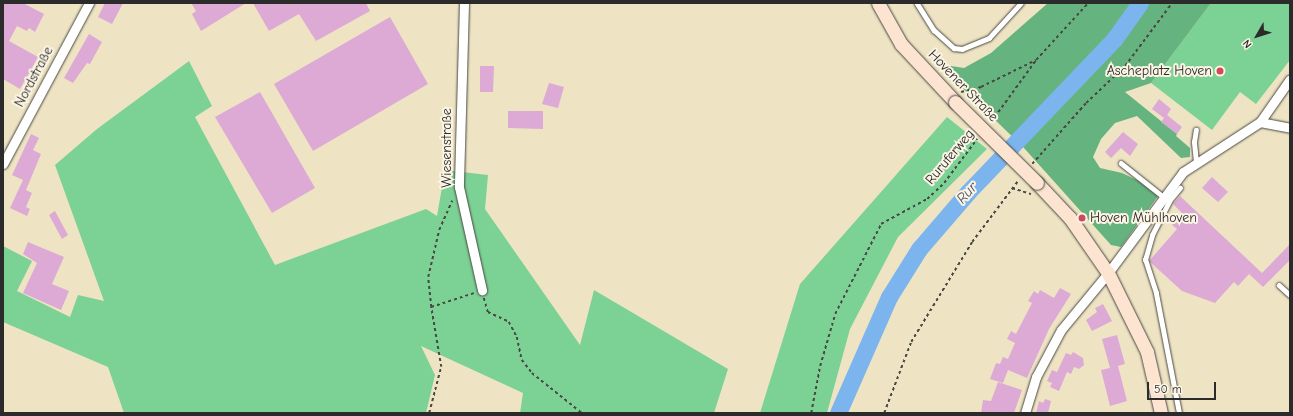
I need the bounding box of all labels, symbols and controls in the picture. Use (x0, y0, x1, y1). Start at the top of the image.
north arrow (1237, 16, 1277, 56)
text: N (1240, 37, 1255, 51)
street label: Nordstraße (11, 44, 57, 110)
street label: Hovener Straße (924, 47, 1002, 125)
place label: Ascheplatz Hoven (1107, 63, 1212, 79)
marker: Ascheplatz Hoven (1215, 66, 1225, 76)
street label: Wiesenstraße (439, 108, 455, 188)
street label: Ruruferweg (922, 126, 978, 188)
water label: Rur (953, 179, 981, 207)
place label: Hoven Mühlhoven (1090, 210, 1197, 226)
marker: Hoven Mühlhoven (1077, 213, 1087, 223)
scale bar (1149, 374, 1218, 400)
text: 50 m (1154, 382, 1182, 396)

